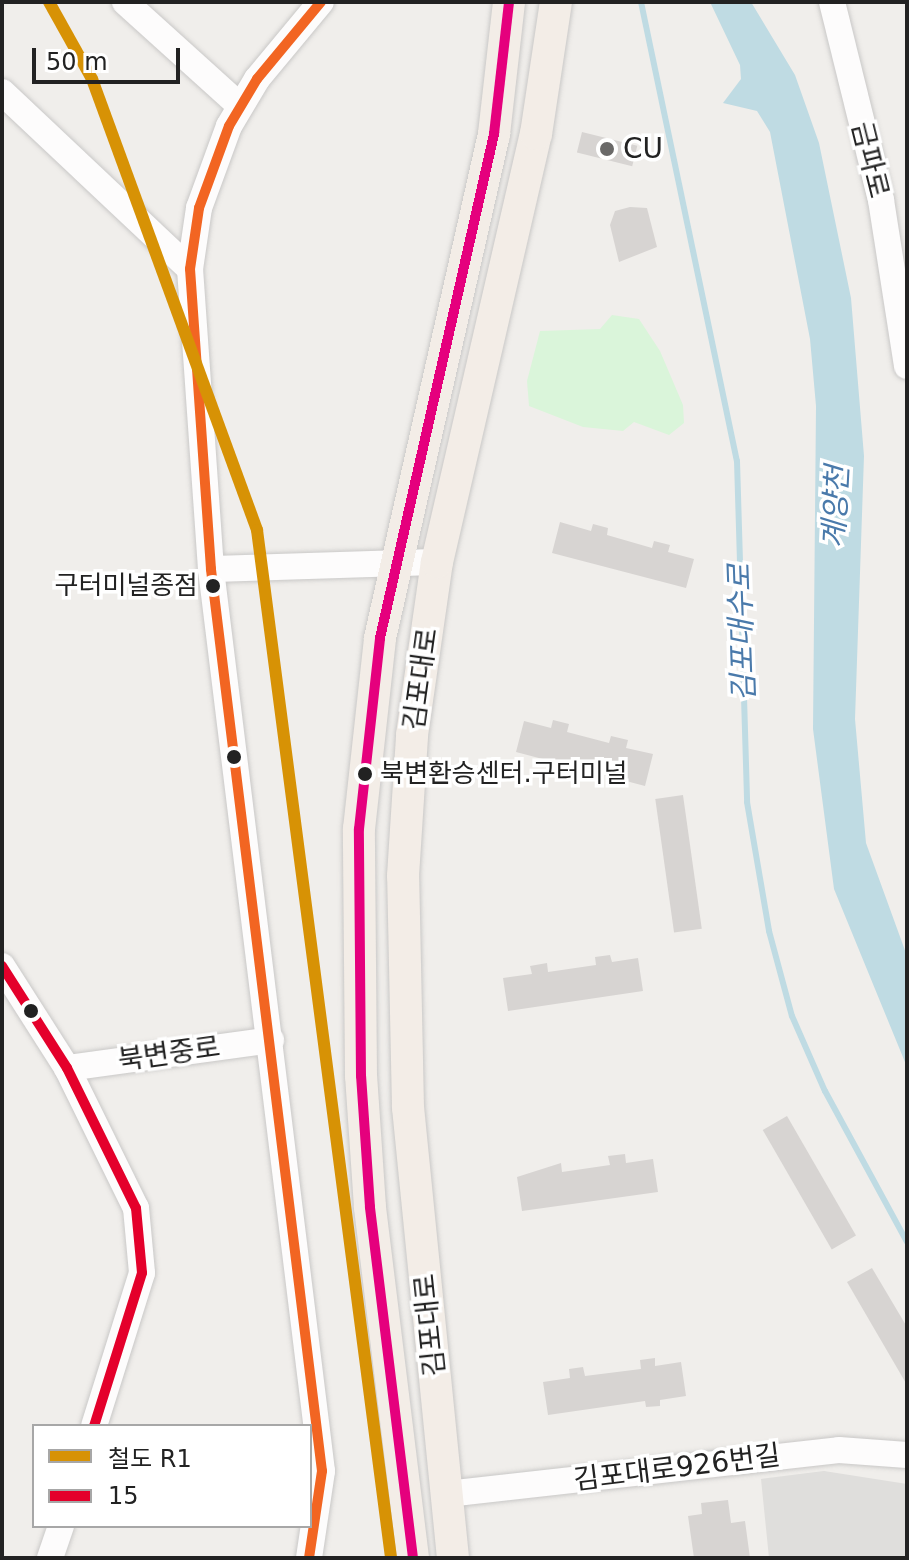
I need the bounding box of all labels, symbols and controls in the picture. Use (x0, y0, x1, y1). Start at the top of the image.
scale bar (36, 32, 184, 82)
text: 50 m (46, 48, 108, 76)
street label: 금파로 (844, 118, 896, 202)
place label: CU (623, 132, 663, 166)
marker: CU (598, 140, 616, 158)
water label: 계양천 (816, 465, 856, 549)
water label: 김포대수로 (722, 563, 762, 703)
place label: 구터미널종점 (54, 570, 198, 602)
marker: 구터미널종점 (205, 578, 221, 594)
street label: 김포대로 (397, 626, 445, 732)
unlabelled marker (226, 749, 242, 765)
place label: 북변환승센터.구터미널 (380, 758, 627, 790)
marker: 북변환승센터.구터미널 (357, 766, 373, 782)
unlabelled marker (23, 1003, 39, 1019)
street label: 북변중로 (116, 1030, 222, 1078)
street label: 김포대로 (408, 1272, 452, 1378)
legend (32, 1424, 312, 1528)
street label: 김포대로926번길 (572, 1439, 782, 1497)
text: 철도 R1 (108, 1445, 192, 1473)
text: 15 (108, 1482, 139, 1510)

